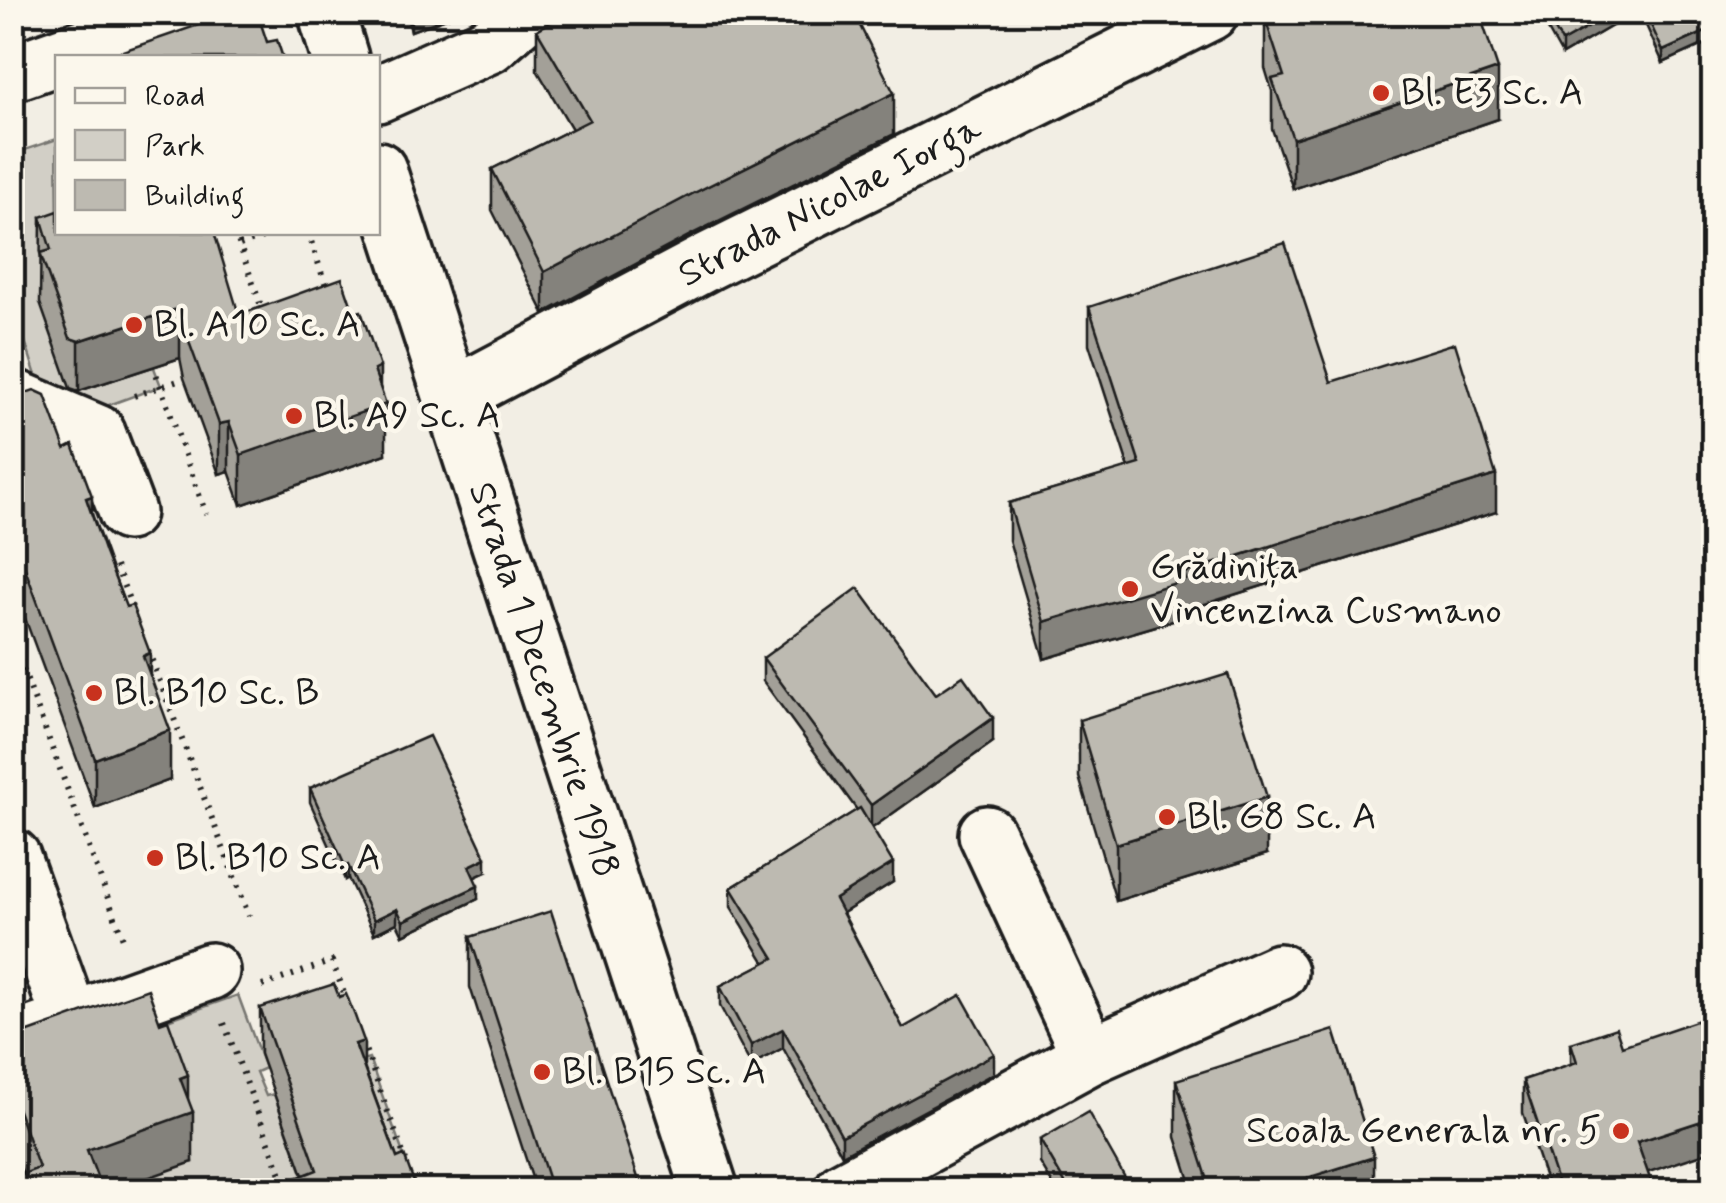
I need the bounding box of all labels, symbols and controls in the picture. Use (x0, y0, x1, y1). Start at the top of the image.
legend (55, 55, 380, 235)
place label: Bl. E3 Sc. A (1401, 69, 1584, 118)
text: Road (145, 77, 205, 116)
marker: Bl. E3 Sc. A (1370, 82, 1392, 104)
street label: Strada Nicolae Iorga (670, 104, 992, 303)
text: Park (145, 127, 205, 166)
text: Building (145, 177, 244, 219)
place label: Bl. A10 Sc. A (154, 301, 361, 350)
marker: Bl. A10 Sc. A (123, 314, 145, 336)
place label: Bl. A9 Sc. A (314, 392, 501, 441)
marker: Bl. A9 Sc. A (283, 405, 305, 427)
street label: Strada 1 Decembrie 1918 (456, 476, 630, 884)
place label: Grădinița Vincenzina Cusmano (1150, 543, 1502, 636)
marker: Grădinița Vincenzina Cusmano (1119, 578, 1141, 600)
place label: Bl. B10 Sc. B (114, 669, 319, 718)
marker: Bl. B10 Sc. B (83, 682, 105, 704)
place label: Bl. G8 Sc. A (1187, 793, 1377, 842)
marker: Bl. G8 Sc. A (1156, 806, 1178, 828)
place label: Bl. B10 Sc. A (175, 834, 381, 883)
marker: Bl. B10 Sc. A (144, 847, 166, 869)
place label: Bl. B15 Sc. A (562, 1048, 767, 1097)
marker: Bl. B15 Sc. A (531, 1061, 553, 1083)
place label: Scoala Generala nr. 5 (1246, 1107, 1601, 1156)
marker: Scoala Generala nr. 5 (1610, 1120, 1632, 1142)

